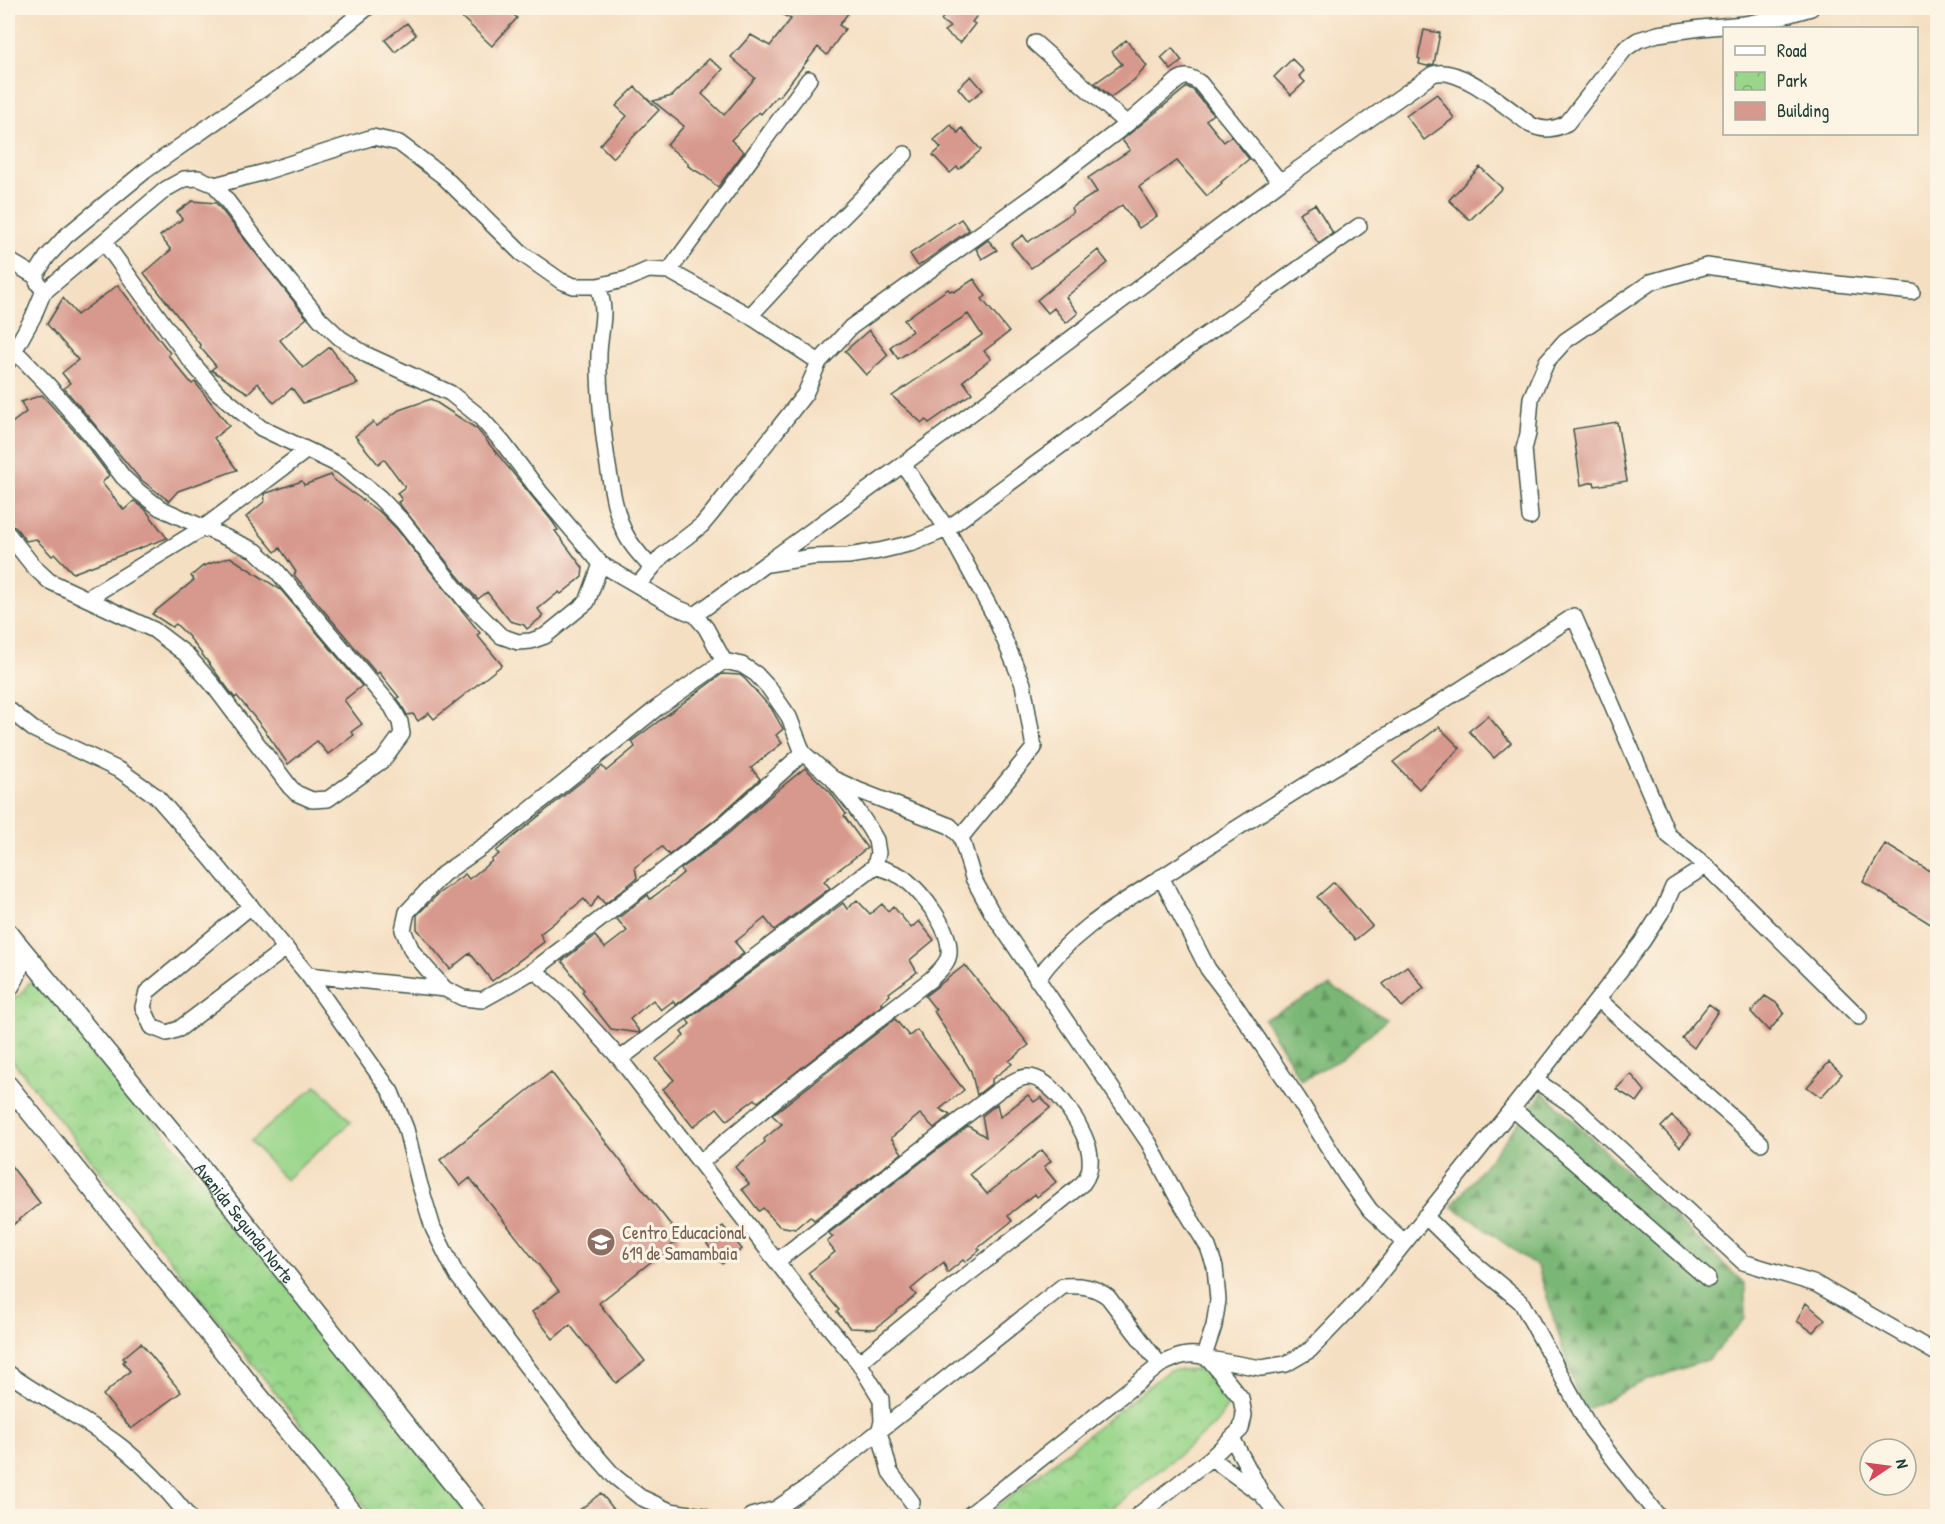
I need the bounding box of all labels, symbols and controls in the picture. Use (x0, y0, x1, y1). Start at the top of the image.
legend (1723, 27, 1918, 135)
text: Road (1777, 38, 1807, 63)
text: Park (1777, 68, 1808, 93)
text: Building (1777, 98, 1829, 123)
street label: Avenida Segunda Norte (189, 1157, 301, 1288)
place label: Centro Educacional 619 de Samambaia (622, 1220, 746, 1266)
school or university icon: Centro Educacional 619 de Samambaia (585, 1226, 617, 1258)
north arrow (1858, 1437, 1918, 1497)
text: N (1891, 1457, 1914, 1471)

